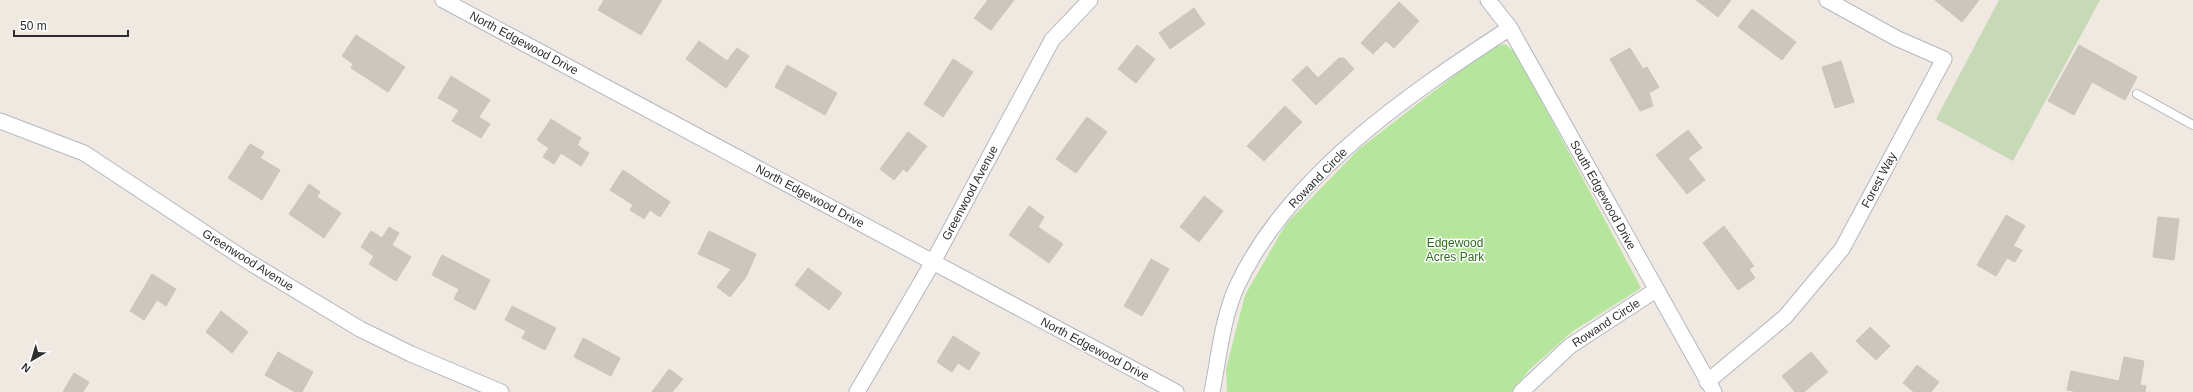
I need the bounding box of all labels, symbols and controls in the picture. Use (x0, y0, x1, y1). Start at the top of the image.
street label: North Edgewood Drive (467, 8, 581, 78)
scale bar (14, 12, 128, 38)
text: 50 m (20, 19, 47, 33)
street label: South Edgewood Drive (1567, 138, 1639, 252)
street label: Greenwood Avenue (939, 143, 1001, 243)
street label: Rowand Circle (1286, 145, 1350, 211)
street label: Forest Way (1859, 150, 1899, 210)
street label: North Edgewood Drive (753, 161, 867, 231)
street label: Greenwood Avenue (200, 226, 297, 294)
park label: Edgewood Acres Park (1426, 236, 1485, 264)
street label: Rowand Circle (1569, 296, 1643, 350)
street label: North Edgewood Drive (1038, 314, 1152, 384)
north arrow (12, 340, 52, 380)
text: N (19, 361, 33, 375)

